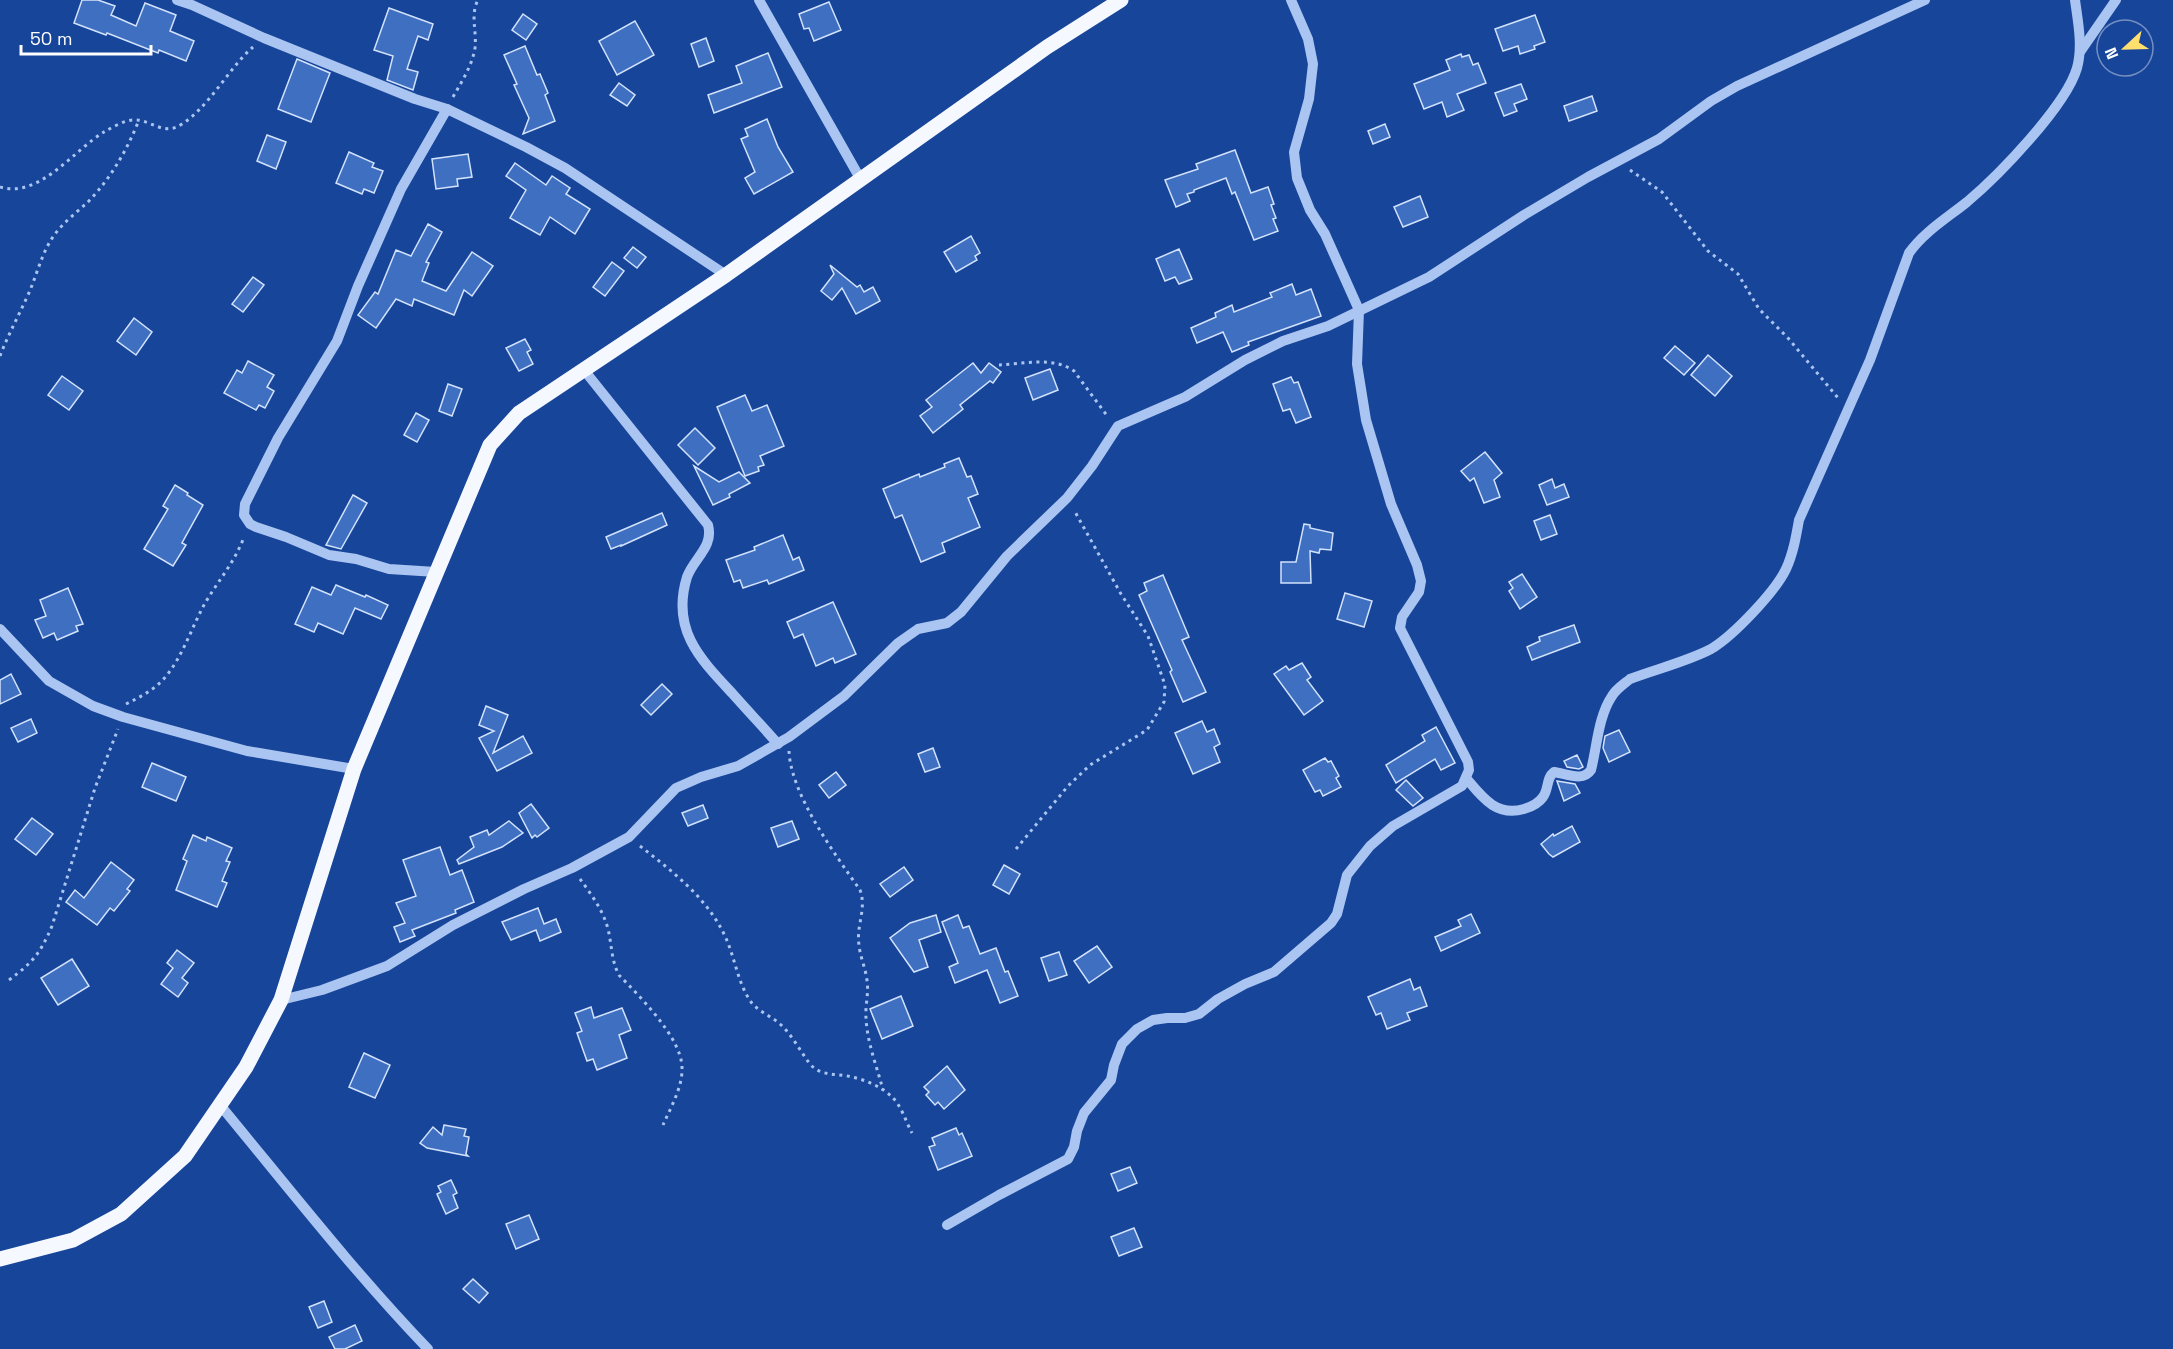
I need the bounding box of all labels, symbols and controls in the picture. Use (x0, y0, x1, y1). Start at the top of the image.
scale bar (21, 18, 152, 56)
north arrow (2095, 18, 2155, 78)
text: 50 m (30, 27, 72, 50)
text: N (2100, 45, 2123, 62)

